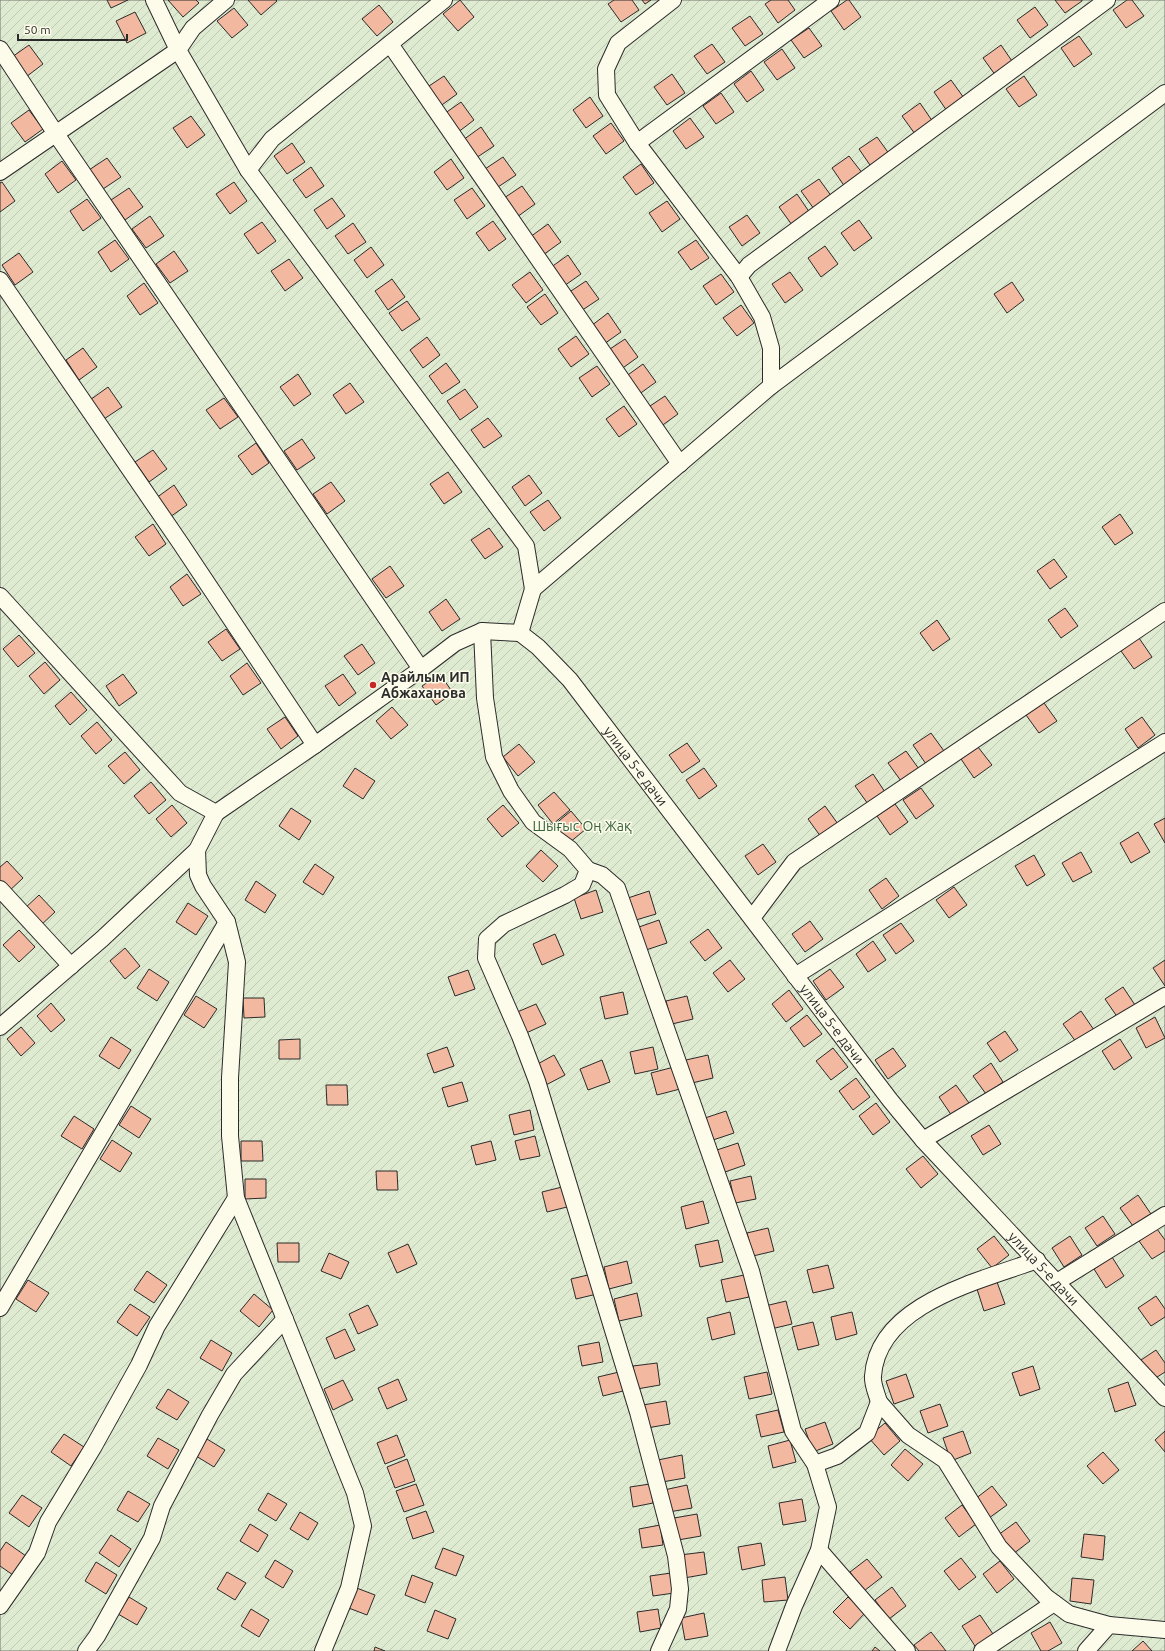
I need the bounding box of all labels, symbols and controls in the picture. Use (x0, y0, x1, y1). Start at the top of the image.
scale bar (18, 16, 127, 42)
text: 50 m (24, 23, 51, 36)
place label: Арайлым ИП Абжаханова (381, 669, 470, 701)
marker: Арайлым ИП Абжаханова (368, 680, 378, 690)
street label: улица 5-е дачи (600, 723, 671, 809)
park label: Шығыс Оң Жақ (532, 818, 632, 834)
street label: улица 5-е дачи (797, 981, 867, 1067)
street label: улица 5-е дачи (1005, 1228, 1082, 1309)

